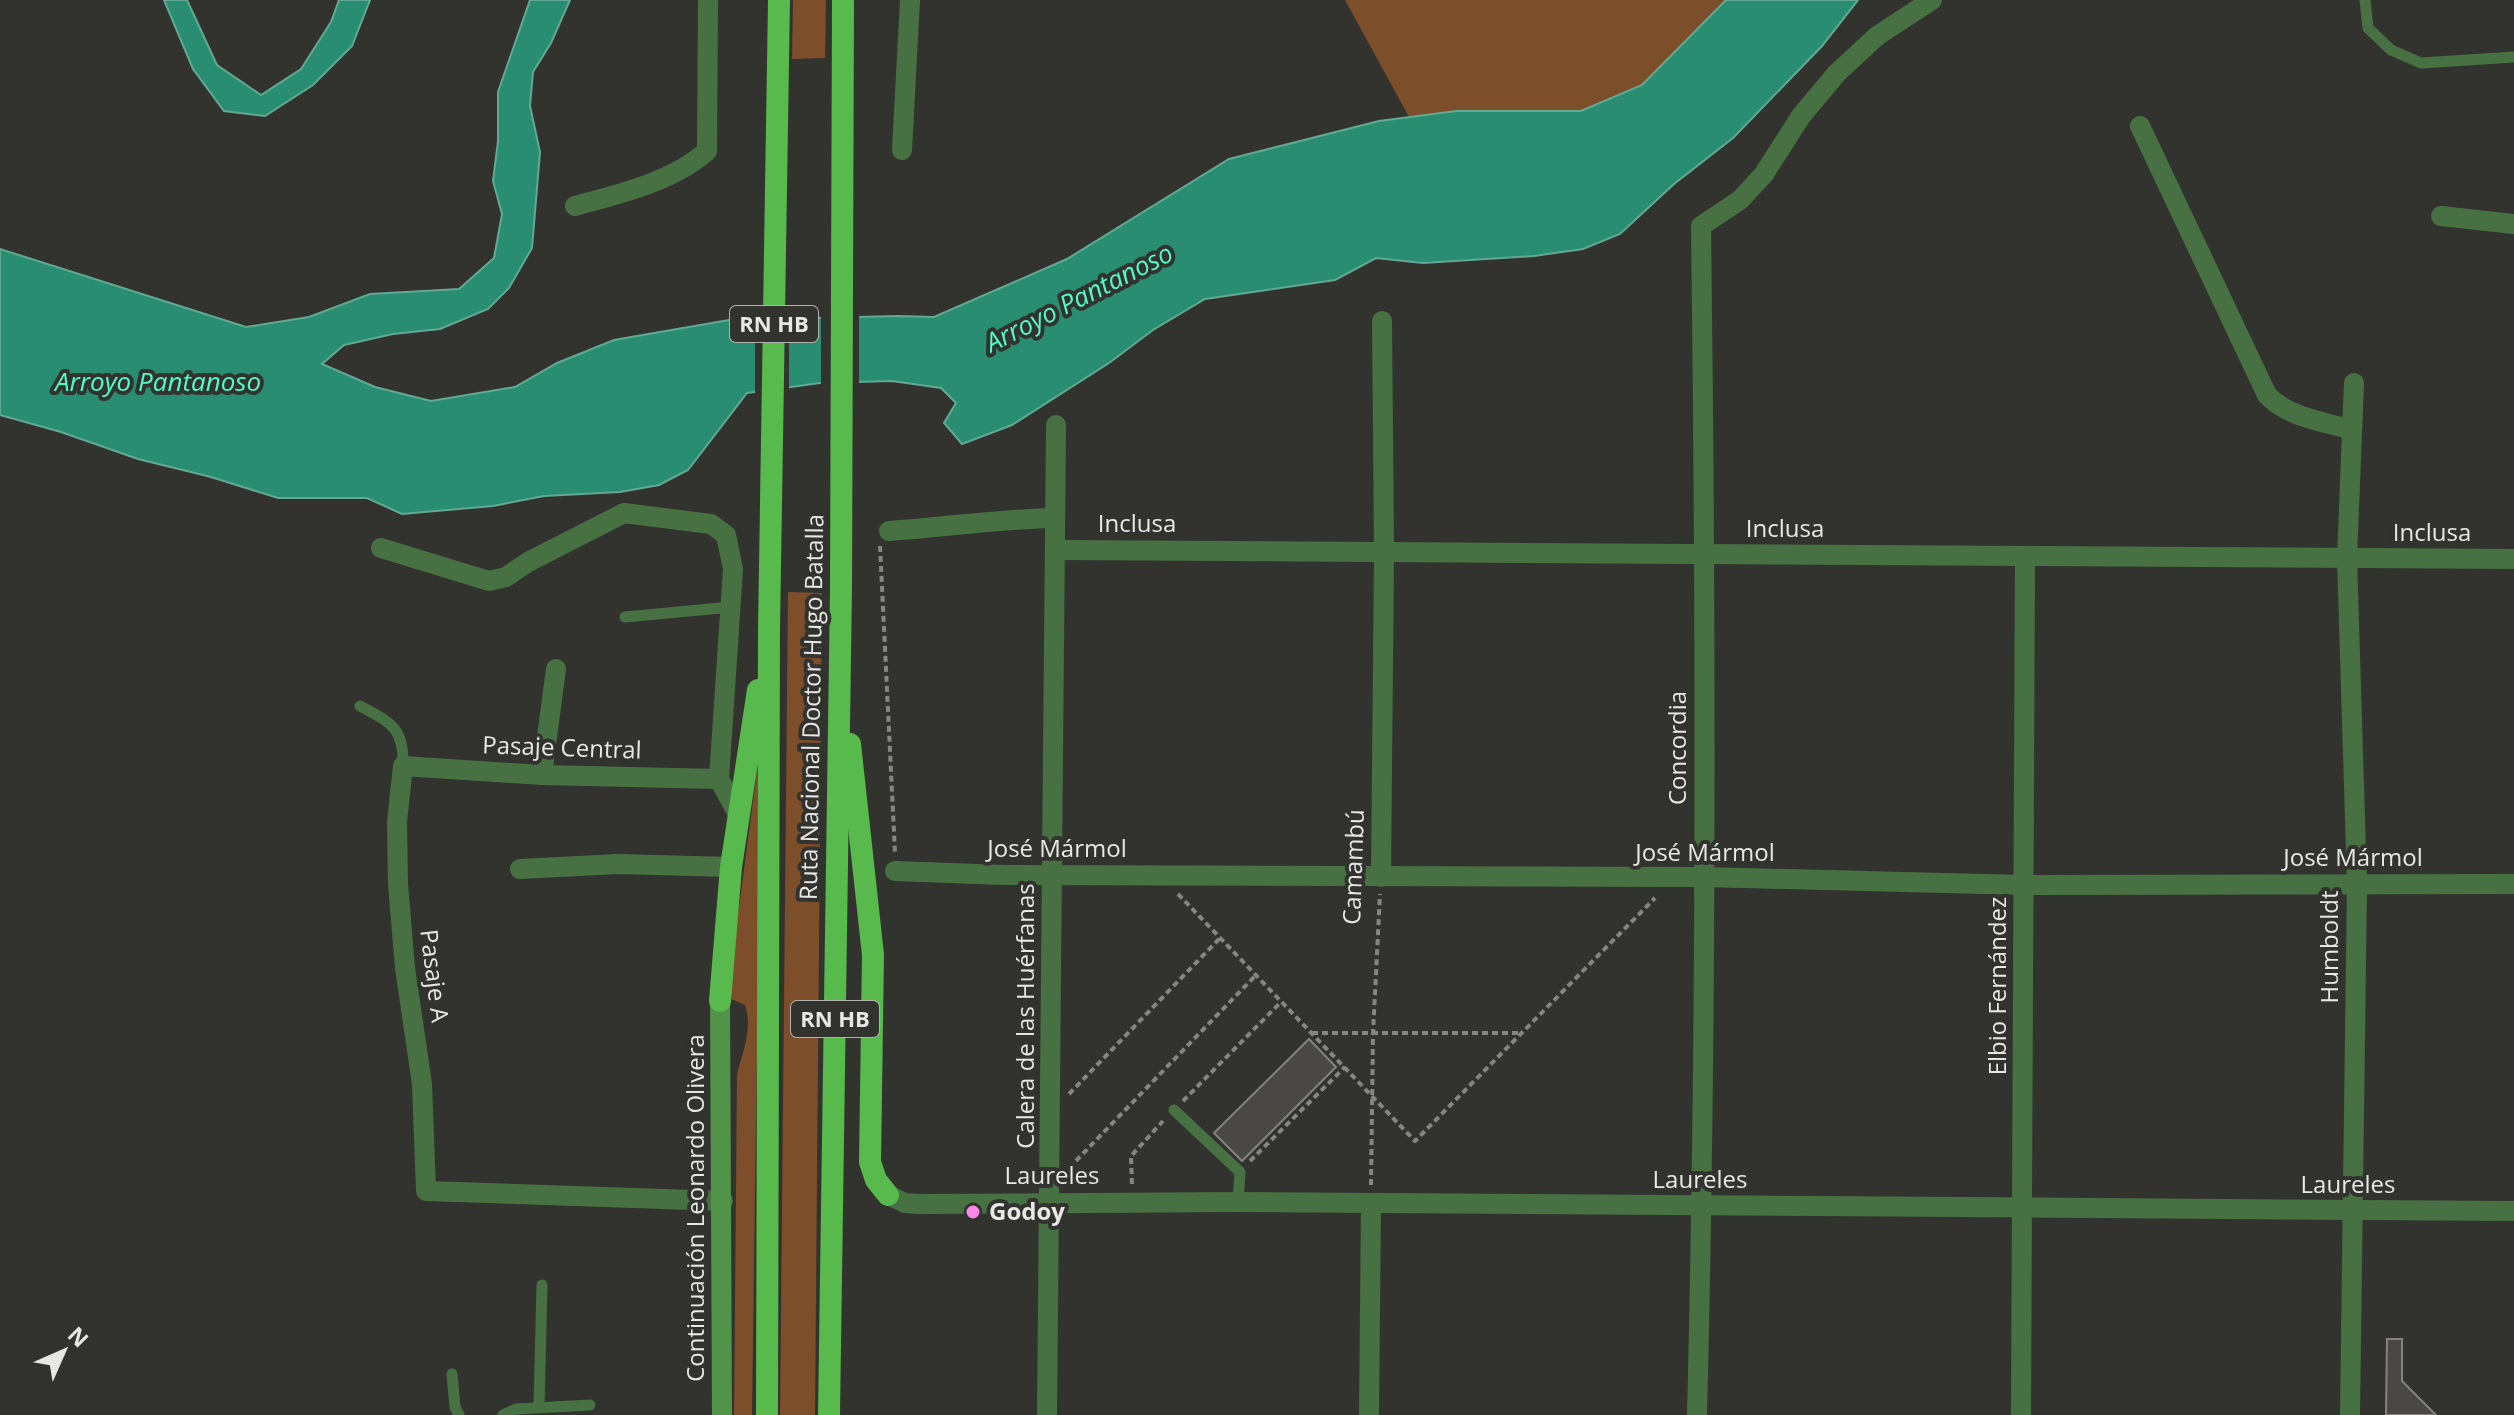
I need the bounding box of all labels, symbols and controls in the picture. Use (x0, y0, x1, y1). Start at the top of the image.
water label: Arroyo Pantanoso (977, 234, 1179, 361)
road number: RN HB (730, 306, 818, 342)
water label: Arroyo Pantanoso (53, 363, 261, 399)
street label: Inclusa (1098, 506, 1176, 539)
street label: Inclusa (1746, 511, 1824, 544)
street label: Ruta Nacional Doctor Hugo Batalla (791, 514, 830, 900)
street label: Inclusa (2393, 515, 2471, 548)
street label: Concordia (1660, 691, 1693, 805)
street label: Pasaje Central (482, 727, 642, 766)
street label: Camambú (1334, 809, 1371, 925)
street label: José Mármol (985, 831, 1127, 864)
street label: José Mármol (1633, 835, 1775, 868)
street label: José Mármol (2281, 840, 2423, 873)
street label: Calera de las Huérfanas (1008, 883, 1041, 1149)
street label: Humboldt (2312, 890, 2345, 1004)
street label: Elbio Fernández (1980, 897, 2013, 1075)
street label: Pasaje A (413, 927, 458, 1025)
road number: RN HB (791, 1001, 879, 1037)
street label: Continuación Leonardo Olivera (678, 1034, 711, 1382)
street label: Laureles (1005, 1158, 1099, 1191)
street label: Laureles (1653, 1162, 1747, 1195)
street label: Laureles (2301, 1167, 2395, 1200)
place label: Godoy (989, 1194, 1065, 1227)
marker: Godoy (964, 1203, 982, 1221)
north arrow (24, 1311, 104, 1391)
text: N (62, 1319, 96, 1353)

